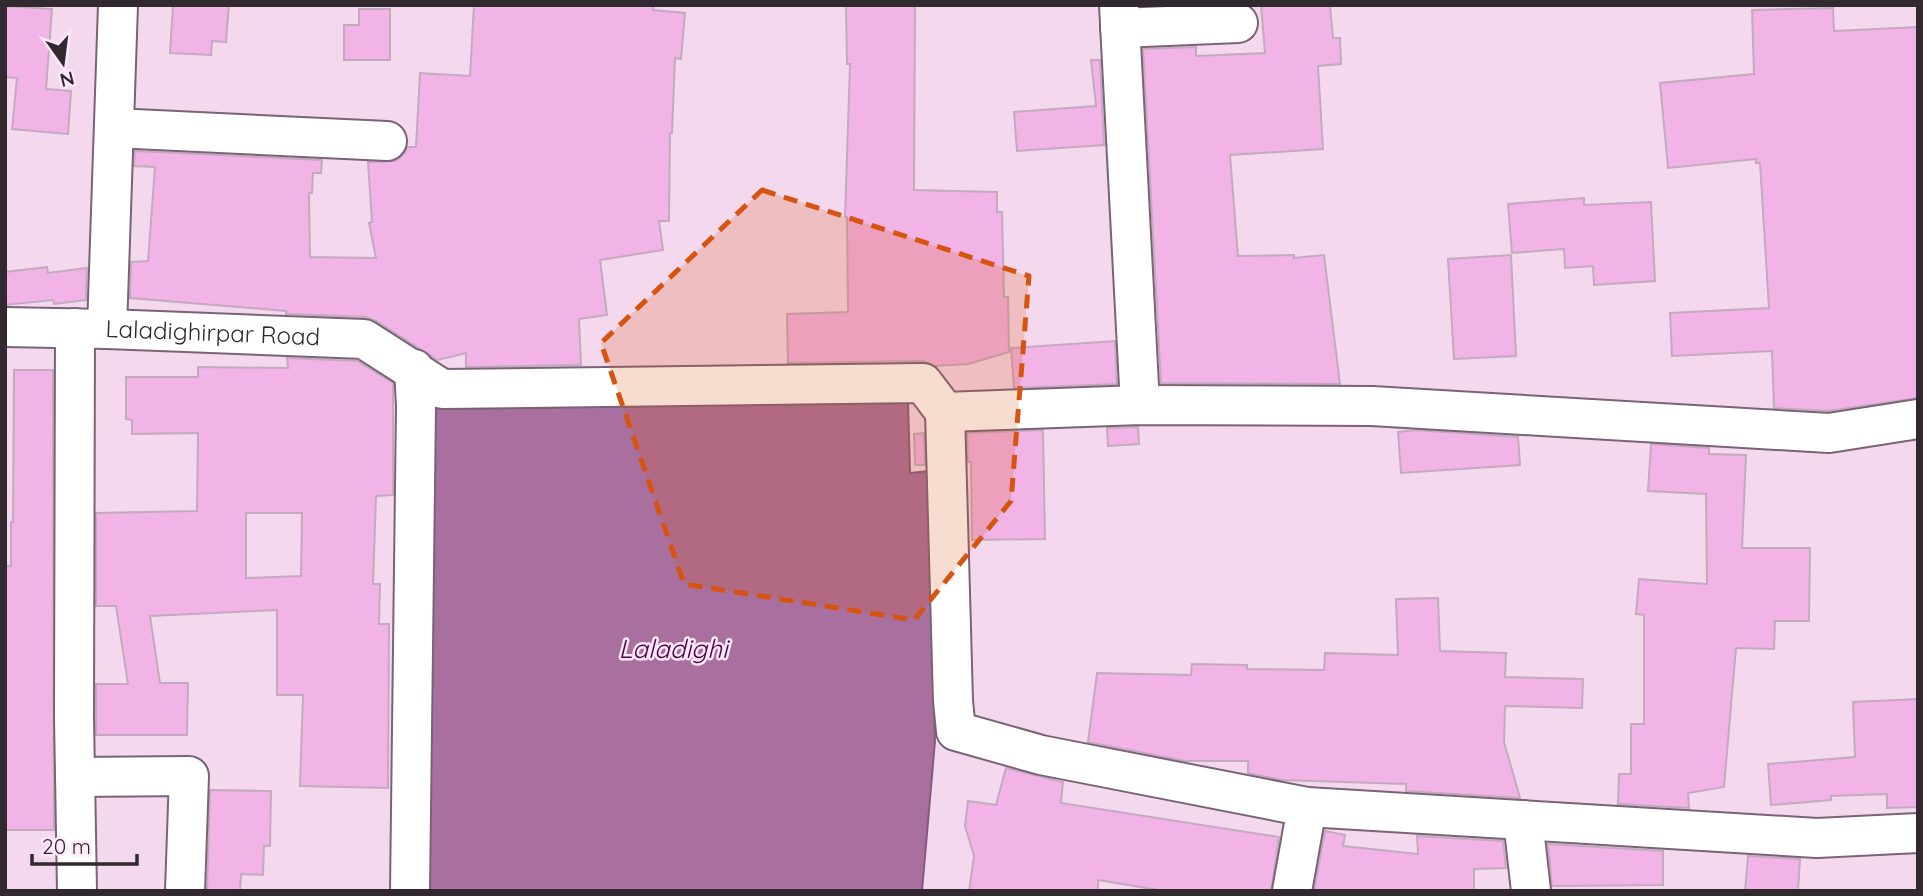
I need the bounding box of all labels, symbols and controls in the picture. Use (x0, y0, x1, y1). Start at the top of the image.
north arrow (28, 28, 98, 98)
text: N (57, 66, 77, 93)
street label: Laladighirpar Road (105, 313, 321, 351)
water label: Laladighi (618, 632, 731, 665)
scale bar (32, 822, 136, 866)
text: 20 m (42, 833, 91, 859)

